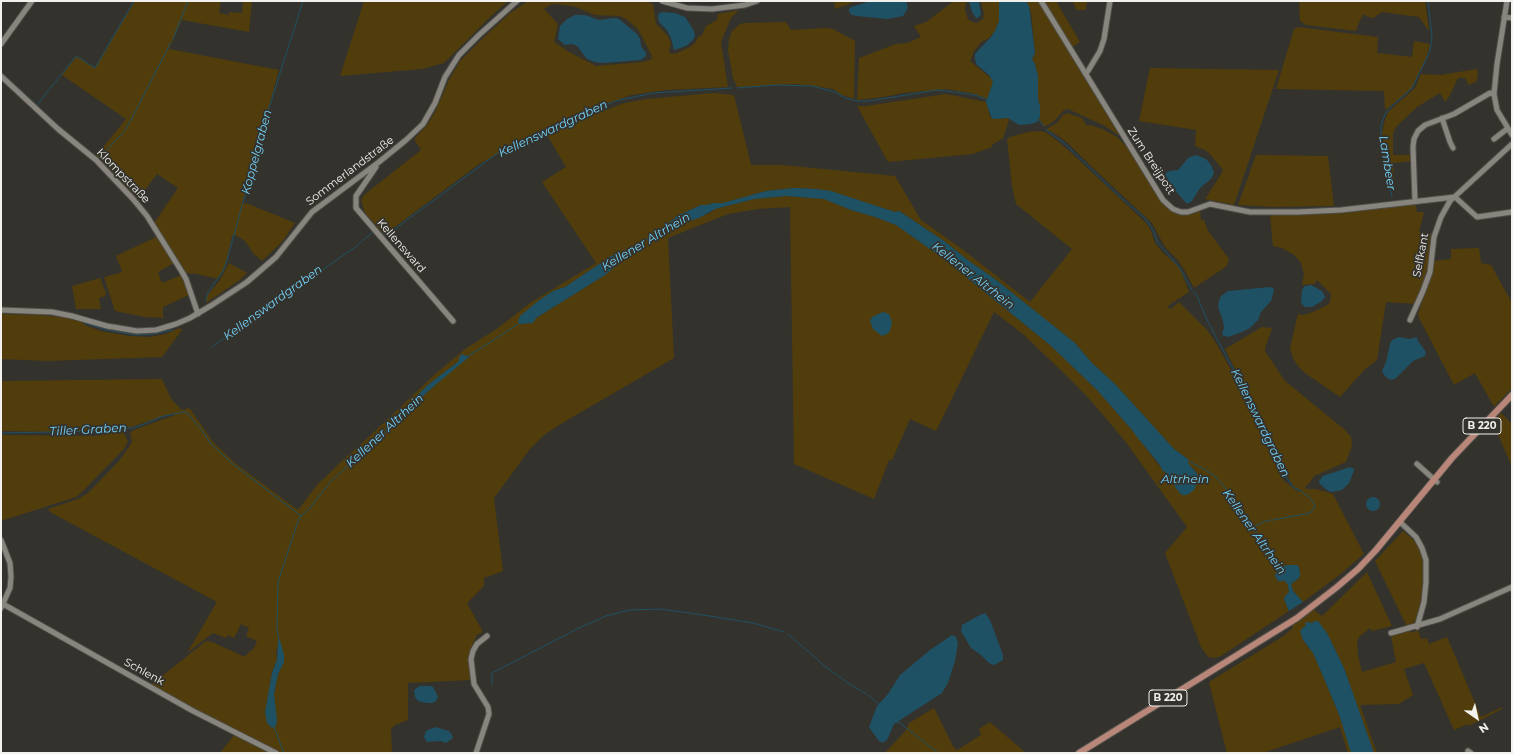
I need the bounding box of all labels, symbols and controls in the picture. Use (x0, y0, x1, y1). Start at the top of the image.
water label: Kellenswardgraben (496, 97, 610, 161)
water label: Koppelgraben (239, 108, 275, 196)
street label: Zum Breijpott (1124, 125, 1178, 197)
street label: Sommerlandstraße (303, 134, 397, 208)
water label: Lambeer (1376, 135, 1398, 191)
street label: Klompstraße (94, 146, 152, 206)
water label: Kellener Altrhein (599, 210, 693, 274)
street label: Kellensward (374, 216, 428, 276)
street label: Selfkant (1410, 232, 1432, 278)
water label: Kellener Altrhein (929, 239, 1017, 313)
water label: Kellenswardgraben (221, 262, 325, 344)
water label: Kellenswardgraben (1227, 366, 1293, 480)
water label: Kellener Altrhein (343, 391, 427, 471)
road number: B 220 (1463, 418, 1501, 434)
water label: Tiller Graben (49, 421, 127, 439)
water label: Altrhein (1161, 472, 1209, 486)
water label: Kellener Altrhein (1219, 487, 1289, 577)
street label: Schlenk (122, 656, 166, 688)
road number: B 220 (1149, 690, 1187, 706)
north arrow (1457, 698, 1497, 738)
text: N (1476, 720, 1491, 736)

